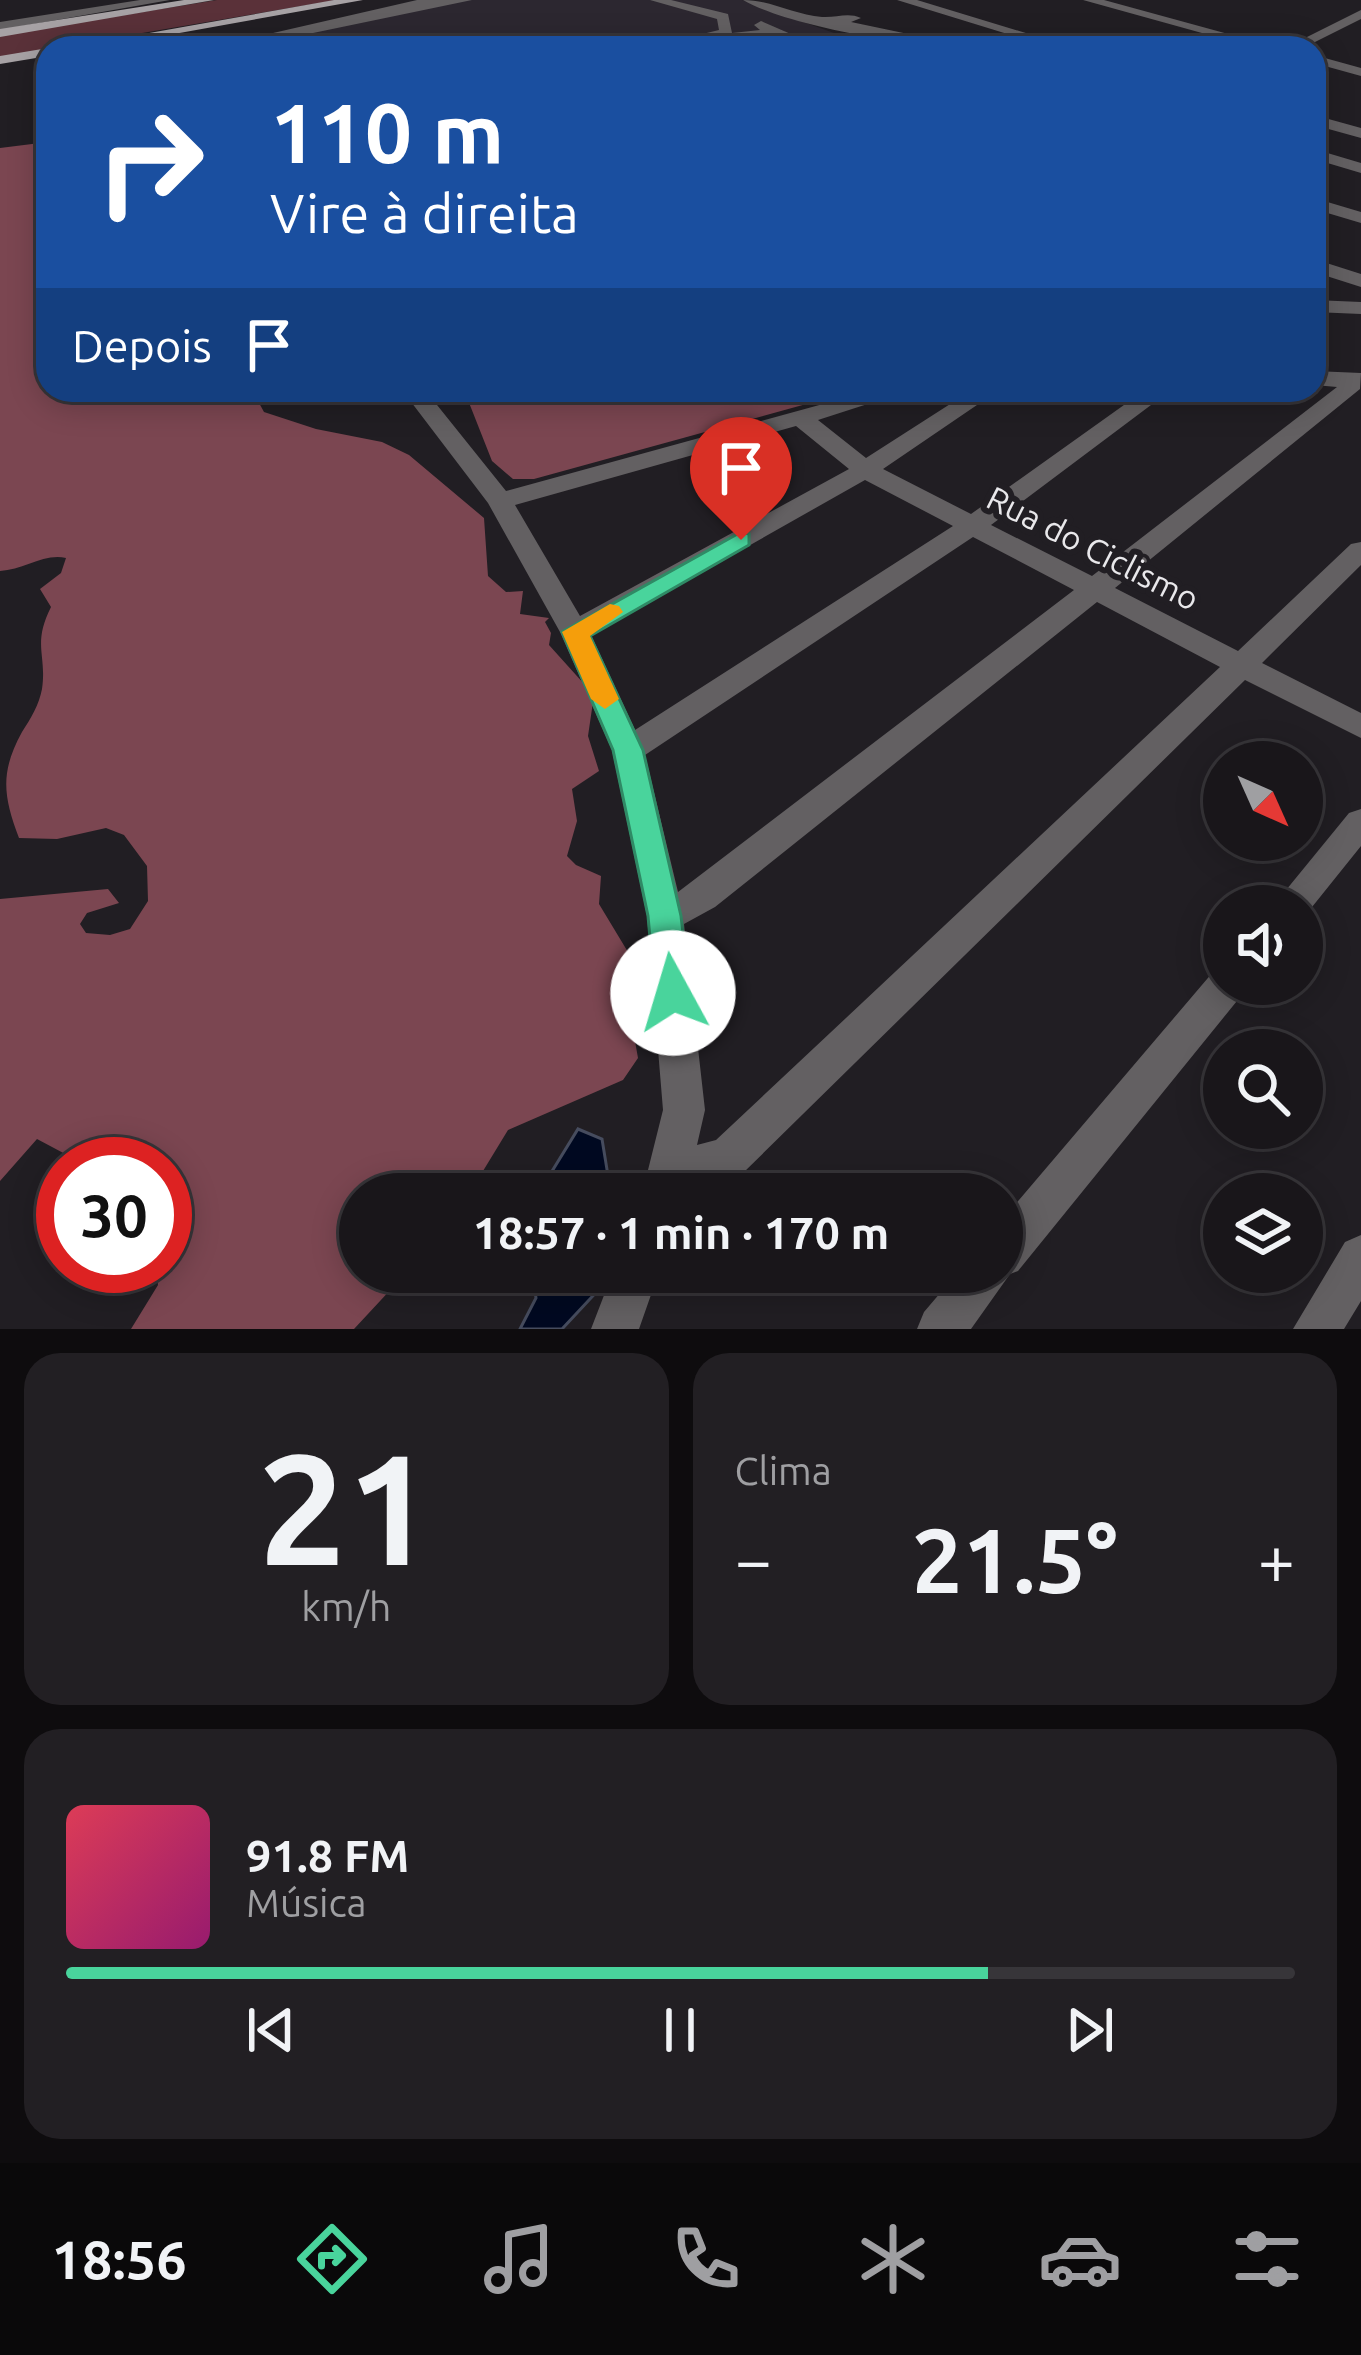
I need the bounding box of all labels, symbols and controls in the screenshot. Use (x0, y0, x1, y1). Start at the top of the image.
icon: right (72, 84, 228, 240)
text: 110 m (270, 85, 504, 179)
text: Vire à direita (270, 183, 579, 243)
icon: arrive (236, 312, 302, 378)
text: Depois (72, 320, 212, 371)
pin (690, 417, 792, 540)
icon: arrive (708, 435, 774, 501)
street label: Rua do Ciclismo (981, 478, 1205, 617)
north arrow (1203, 741, 1323, 861)
map controls (1203, 741, 1323, 1293)
button: sound (1203, 885, 1323, 1005)
position arrow (610, 930, 736, 1056)
button: search (1203, 1029, 1323, 1149)
speed limit sign: 30 (36, 1137, 192, 1293)
button: layers (1203, 1173, 1323, 1293)
text: 18:57 · 1 min · 170 m (473, 1207, 889, 1258)
text: 21 (258, 1420, 434, 1594)
text: Clima (735, 1449, 832, 1492)
text: 21.5° (912, 1509, 1118, 1610)
text: − (735, 1522, 772, 1596)
text: + (1258, 1522, 1295, 1596)
text: km/h (301, 1585, 391, 1628)
text: 91.8 FM (246, 1830, 409, 1881)
text: Música (246, 1881, 367, 1924)
icon: previous (238, 1997, 304, 2063)
icon: pause (647, 1997, 713, 2063)
icon: next (1057, 1997, 1123, 2063)
icon: directions (290, 2217, 374, 2301)
icon: music (477, 2217, 561, 2301)
icon: phone (664, 2217, 748, 2301)
icon: climate (851, 2217, 935, 2301)
icon: car (1038, 2217, 1122, 2301)
icon: filters (1225, 2217, 1309, 2301)
text: 18:56 (52, 2229, 187, 2289)

